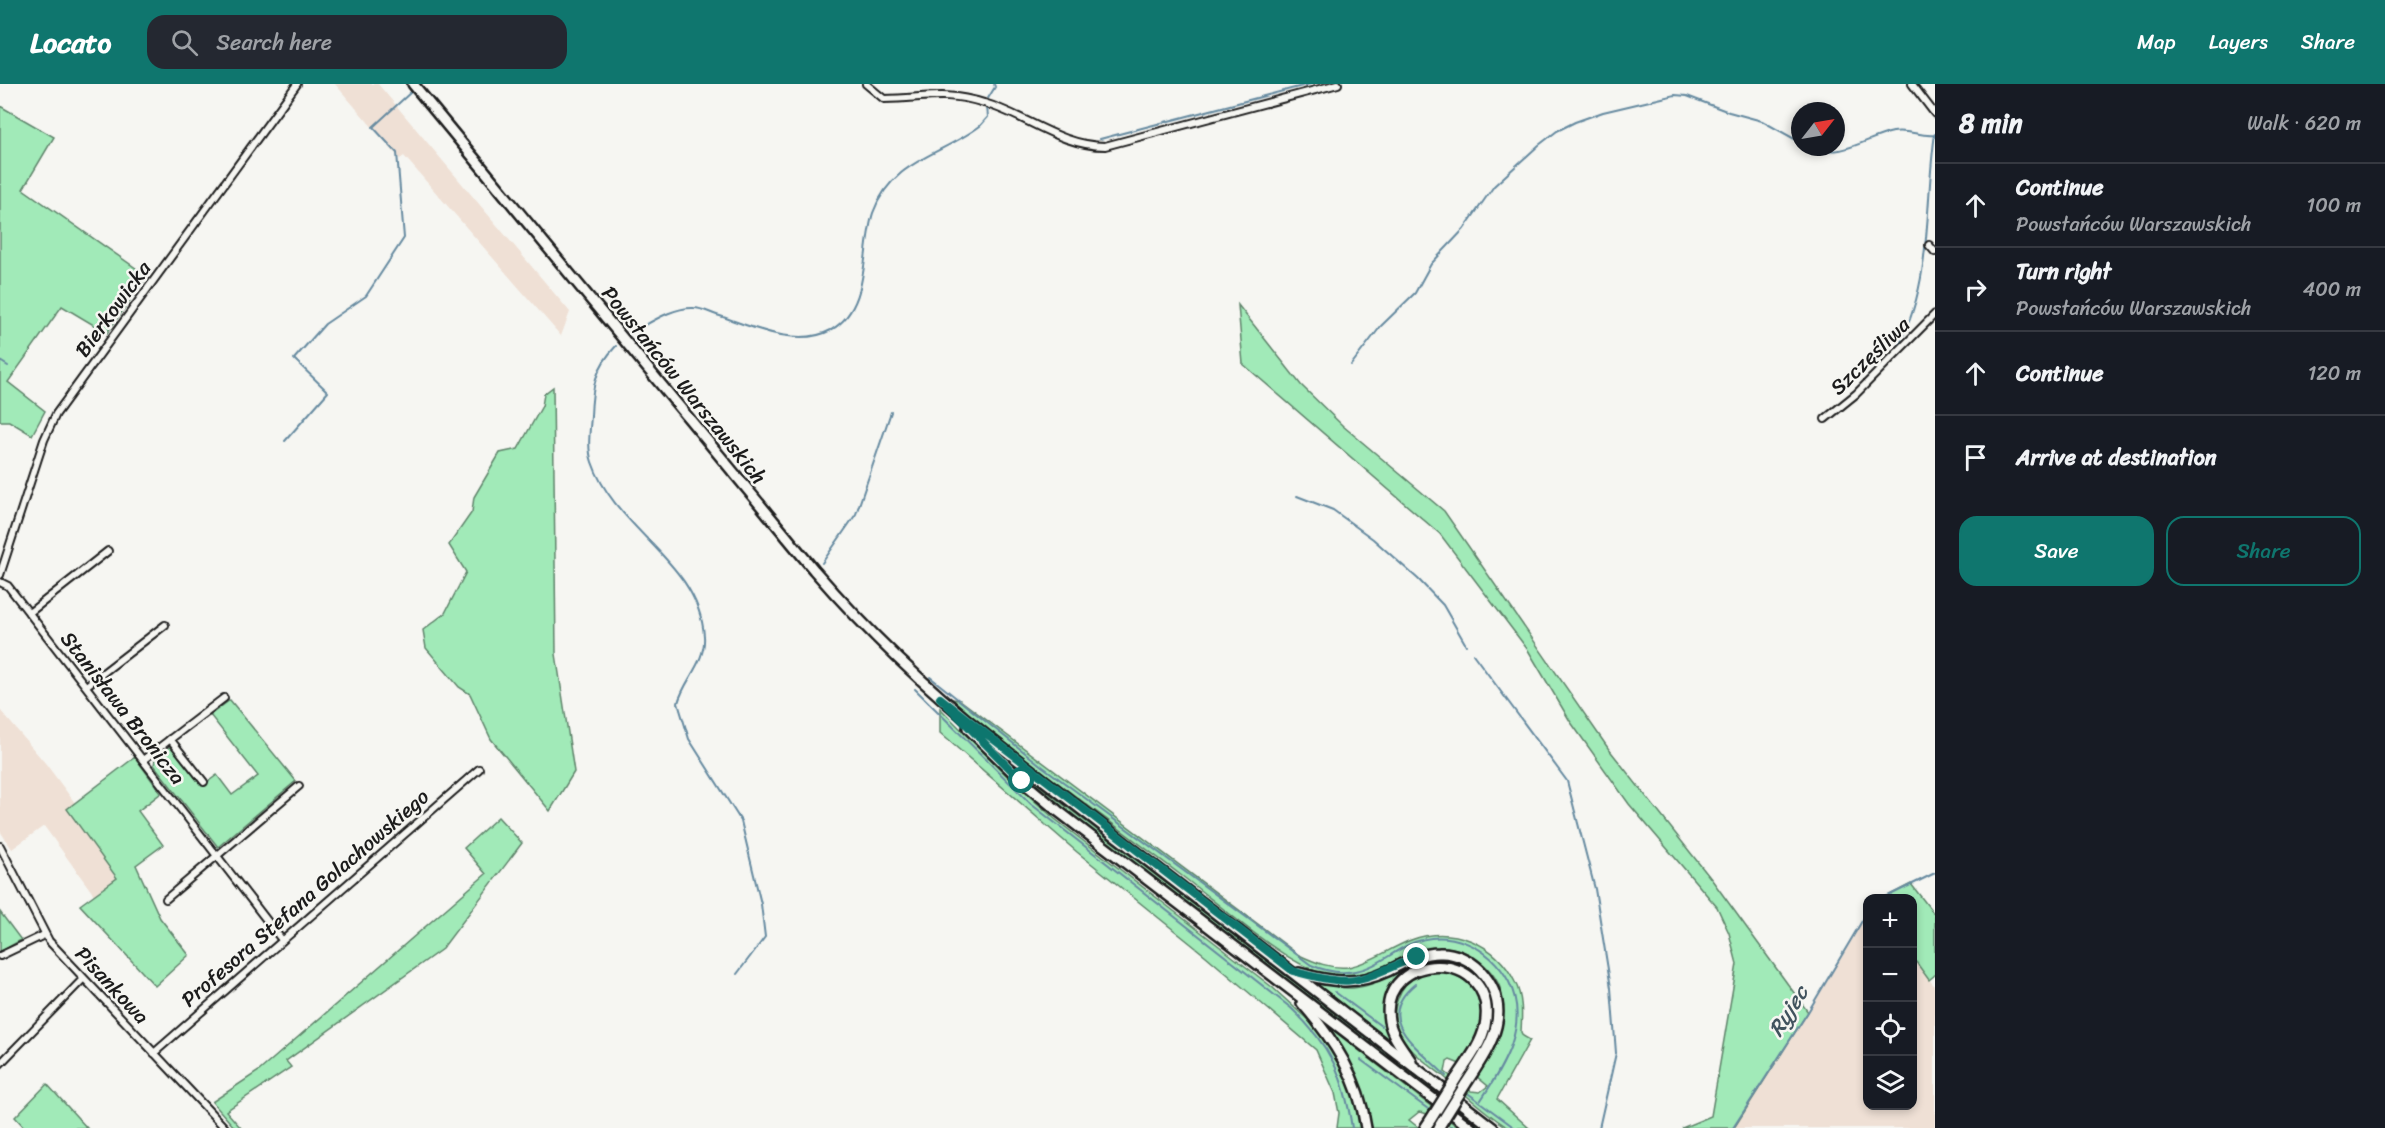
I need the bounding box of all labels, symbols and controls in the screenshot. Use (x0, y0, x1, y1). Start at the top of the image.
search box (147, 15, 567, 69)
text: Locato (30, 18, 111, 67)
text: Search here (216, 23, 332, 62)
text: Map (2137, 23, 2176, 61)
text: Layers (2209, 23, 2268, 61)
text: Share (2301, 23, 2355, 61)
icon: search (168, 26, 201, 59)
text: 8 min (1959, 100, 2023, 146)
north arrow (1791, 102, 1845, 156)
text: Walk · 620 m (2247, 106, 2361, 141)
text: Continue (2016, 168, 2104, 207)
text: 100 m (2307, 188, 2361, 223)
icon: ahead (1959, 189, 1992, 222)
text: Powstańców Warszawskich (2016, 207, 2251, 242)
street label: Bierkowicka (65, 252, 162, 366)
text: Turn right (2016, 252, 2111, 291)
text: 400 m (2303, 272, 2361, 307)
icon: right (1959, 273, 1992, 306)
street label: Powstańców Warszawskich (591, 277, 777, 493)
text: Powstańców Warszawskich (2016, 291, 2251, 326)
street label: Szczęśliwa (1821, 307, 1920, 405)
text: Continue (2016, 354, 2104, 393)
text: 120 m (2308, 356, 2361, 391)
icon: ahead (1959, 357, 1992, 390)
text: Arrive at destination (2016, 438, 2217, 477)
icon: arrive (1959, 441, 1992, 474)
button: Save (1959, 516, 2154, 586)
button: Share (2166, 516, 2361, 586)
street label: Stanisława Bronicza (50, 623, 196, 794)
route start (1008, 767, 1034, 793)
street label: Profesora Stefana Golachowskiego (172, 779, 438, 1017)
map controls (1863, 894, 1917, 1110)
button: + (1863, 894, 1917, 948)
street label: Pisankowa (65, 937, 159, 1034)
route end (1403, 943, 1429, 969)
button: − (1863, 948, 1917, 1002)
water label: Ryjec (1757, 976, 1820, 1044)
button: locate (1863, 1002, 1917, 1056)
button: layers (1863, 1056, 1917, 1110)

